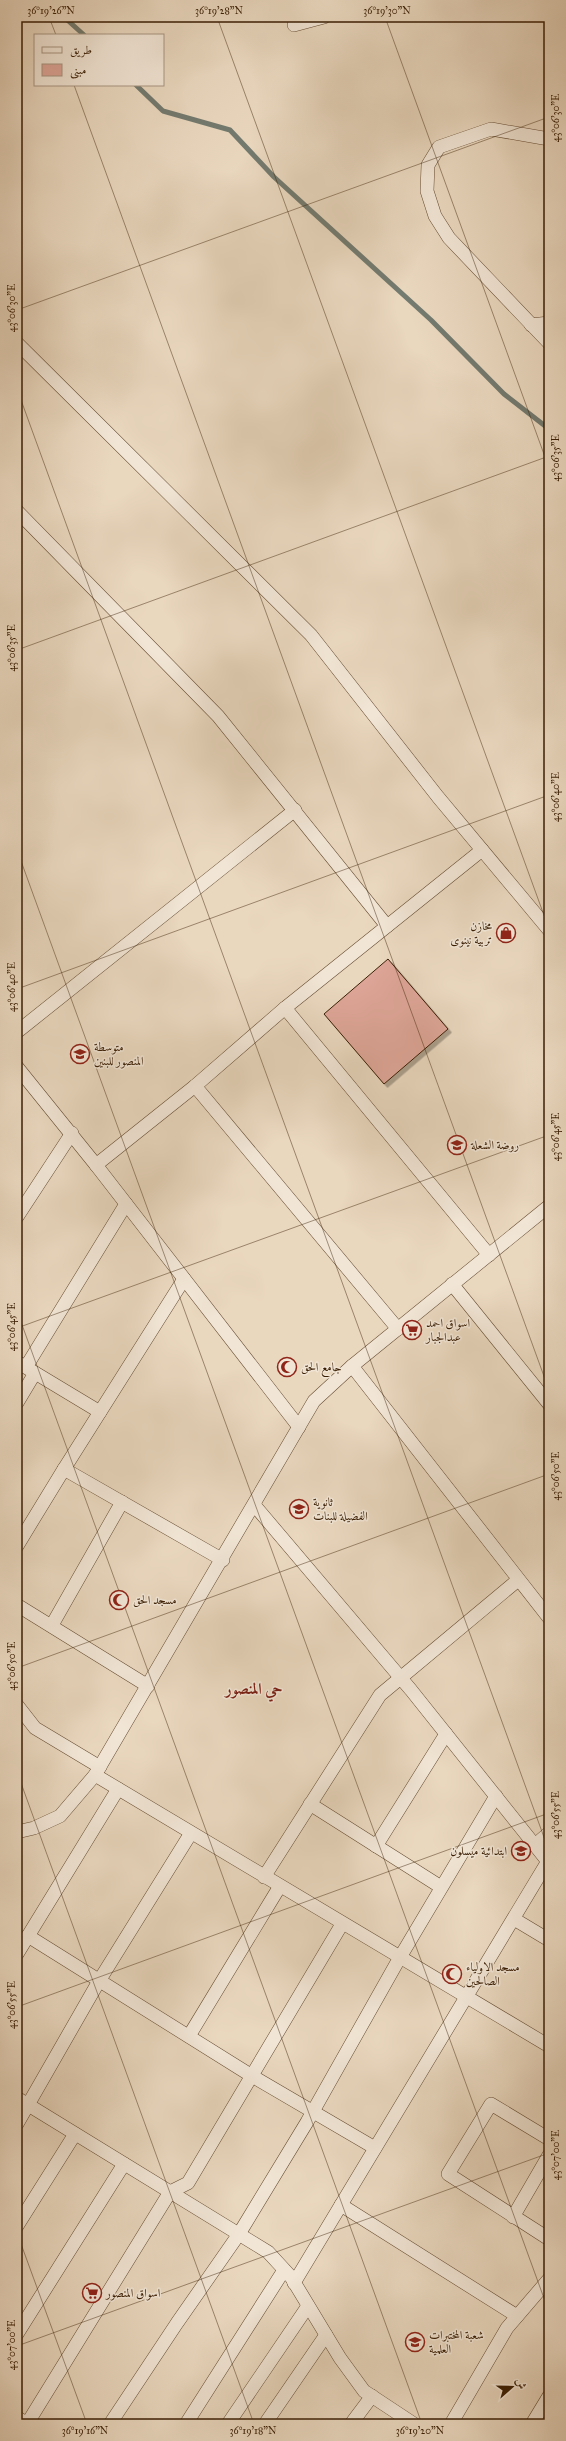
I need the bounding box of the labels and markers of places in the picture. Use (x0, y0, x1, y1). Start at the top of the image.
place label: مخازن تربية نينوى (450, 919, 493, 948)
shop icon: مخازن تربية نينوى (495, 922, 517, 944)
place label: متوسطة المنصور للبنين (94, 1040, 144, 1069)
school or university icon: متوسطة المنصور للبنين (69, 1043, 91, 1065)
school or university icon: روضة الشعلة (446, 1134, 468, 1156)
place label: روضة الشعلة (470, 1138, 519, 1153)
place label: اسواق احمد عبدالجبار (425, 1316, 470, 1344)
supermarket icon: اسواق احمد عبدالجبار (401, 1319, 423, 1341)
mosque icon: جامع الحق (276, 1356, 298, 1378)
place label: جامع الحق (301, 1360, 342, 1378)
place label: ثانوية الفضيلة للبنات (313, 1495, 368, 1523)
school or university icon: ثانوية الفضيلة للبنات (288, 1498, 310, 1520)
mosque icon: مسجد الحق (108, 1589, 130, 1611)
place label: مسجد الحق (133, 1593, 177, 1608)
school or university icon: ابتدائية ميسلون (510, 1840, 532, 1862)
place label: ابتدائية ميسلون (450, 1844, 507, 1858)
place label: مسجد الاولياء الصالحين (466, 1960, 520, 1988)
mosque icon: مسجد الاولياء الصالحين (441, 1963, 463, 1985)
supermarket icon: اسواق المنصور (81, 2282, 103, 2304)
place label: اسواق المنصور (105, 2286, 161, 2301)
place label: شعبة المختبرات العلمية (429, 2328, 484, 2356)
school or university icon: شعبة المختبرات العلمية (404, 2331, 426, 2353)

